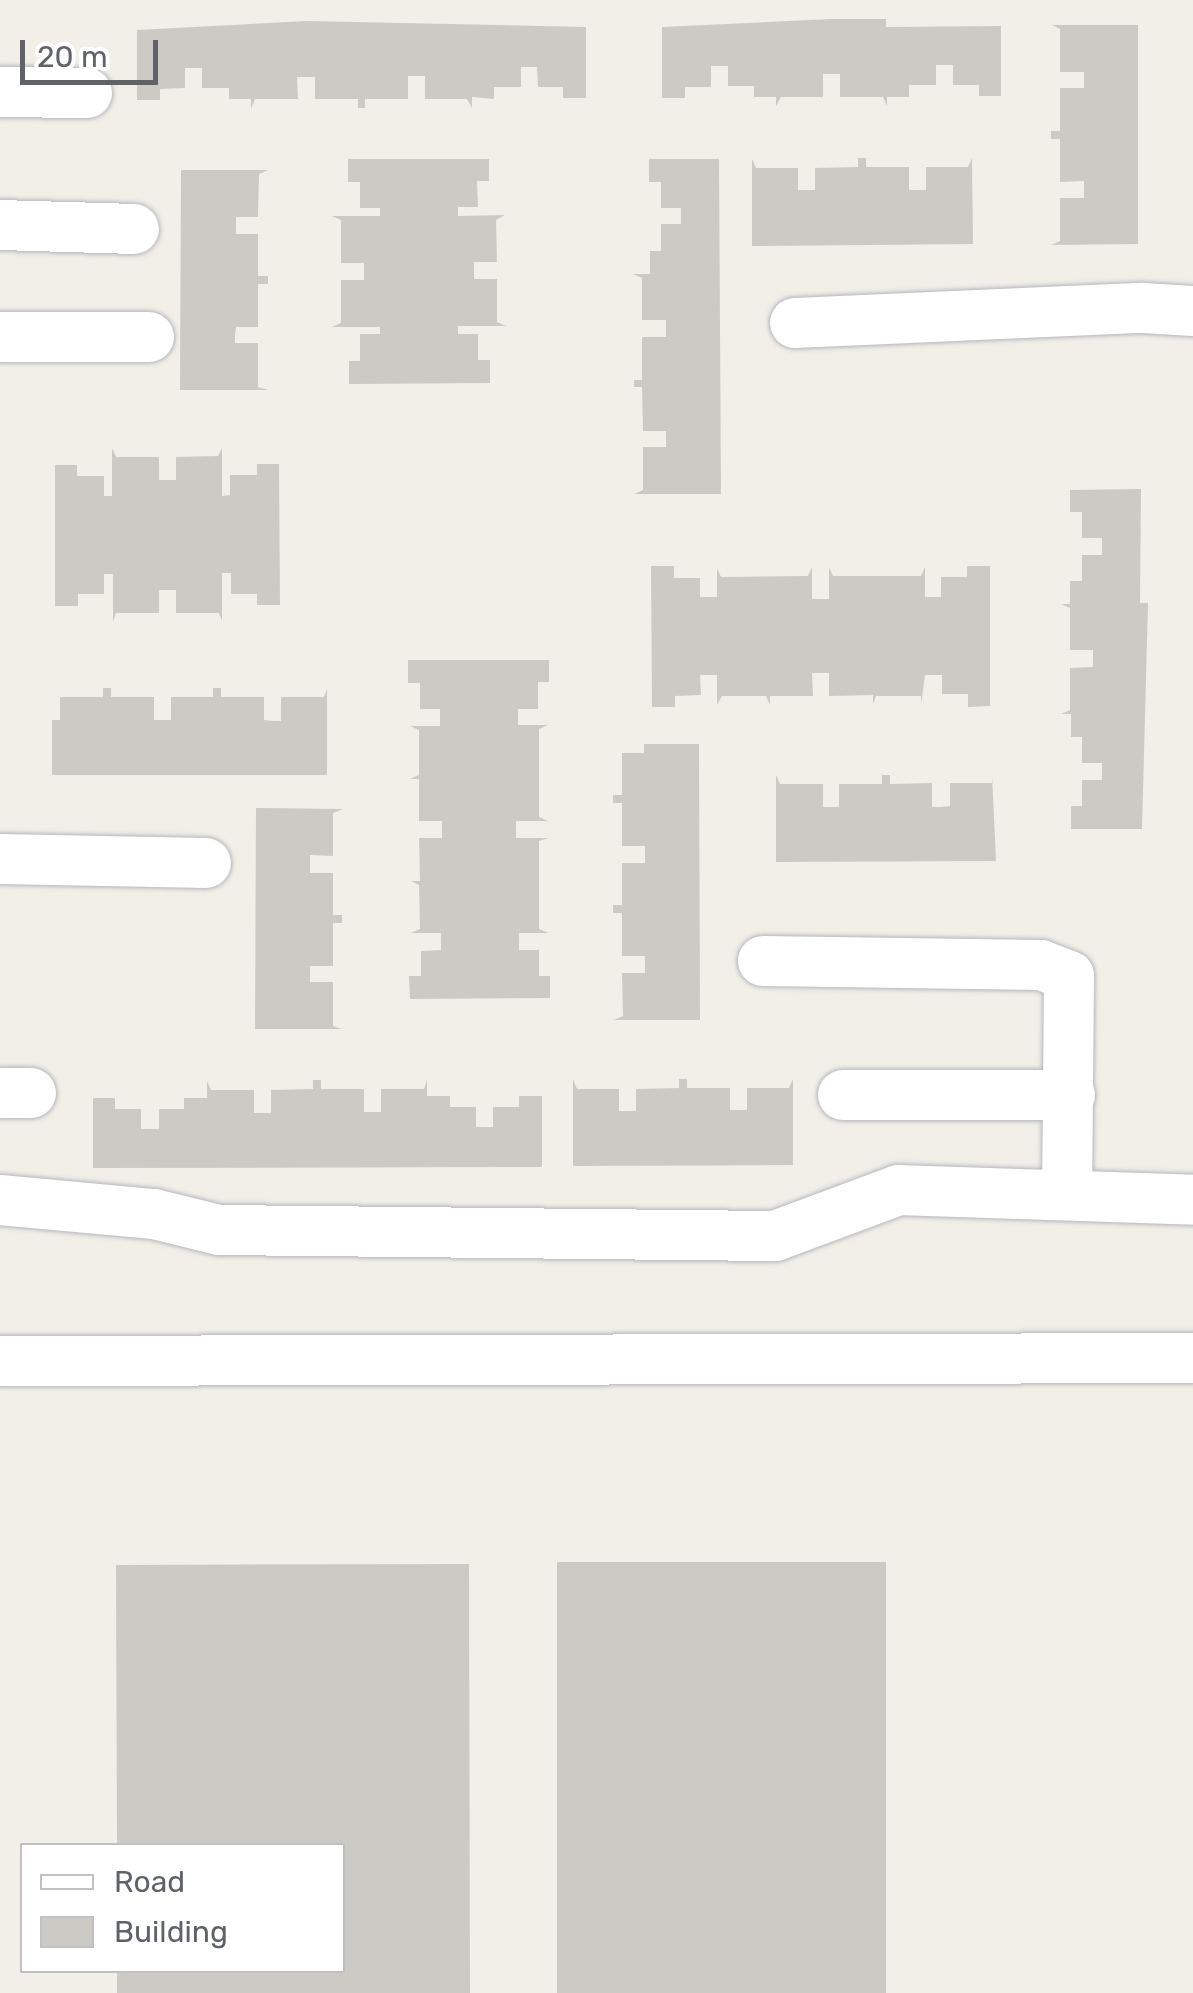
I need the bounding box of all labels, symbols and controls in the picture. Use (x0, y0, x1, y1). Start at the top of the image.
scale bar (25, 20, 162, 82)
text: 20 m (37, 39, 108, 75)
legend (20, 1843, 345, 1973)
text: Road (114, 1864, 185, 1900)
text: Building (114, 1914, 228, 1950)

